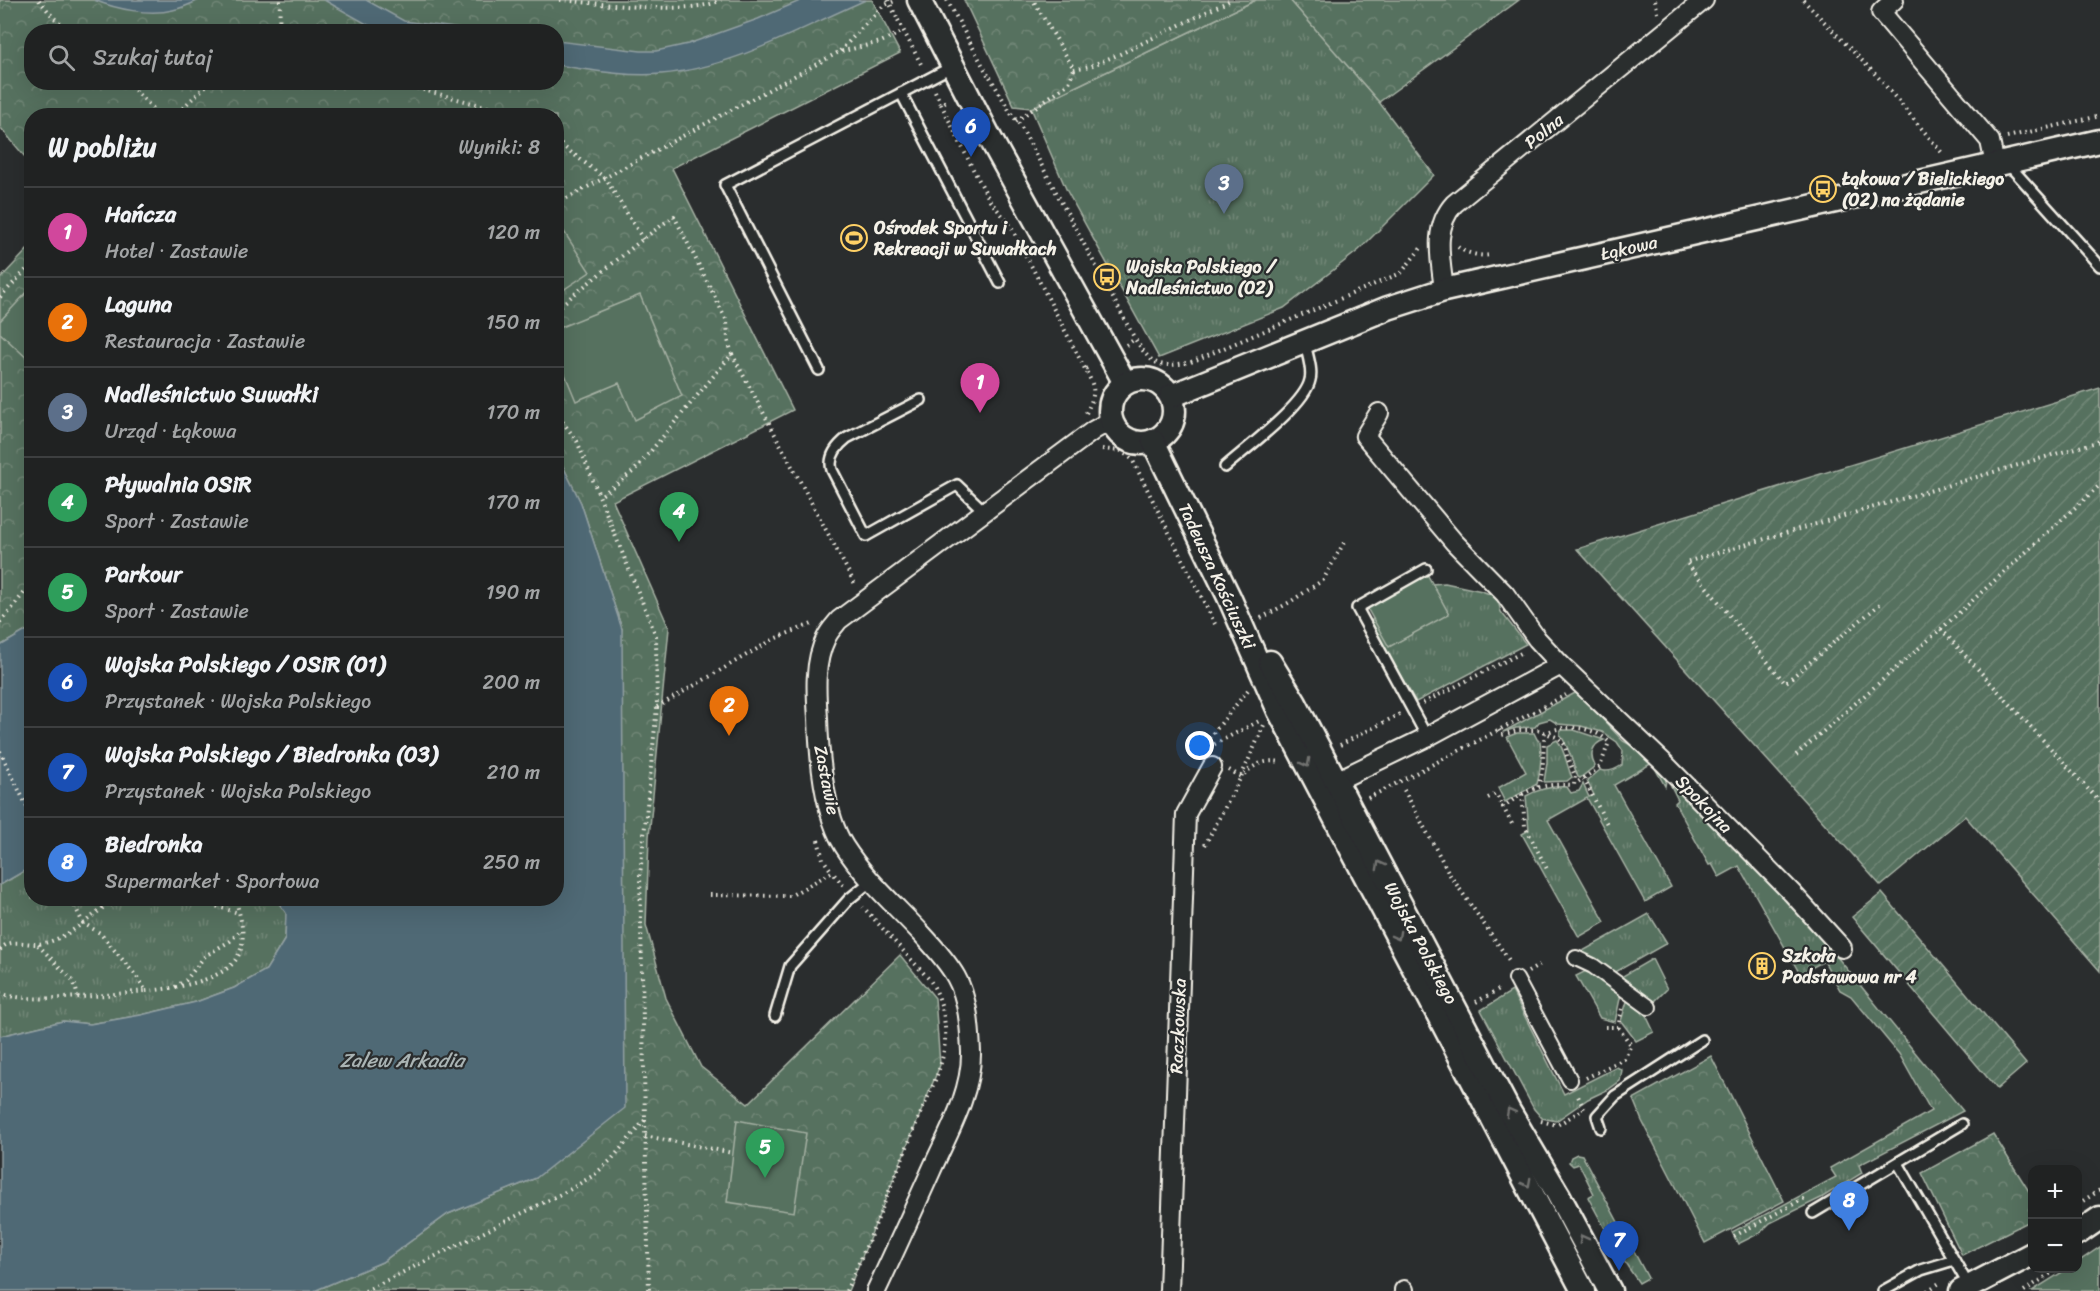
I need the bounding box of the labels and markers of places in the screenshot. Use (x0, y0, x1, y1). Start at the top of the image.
pin: 6 (952, 108, 990, 157)
place label: Łąkowa / Bielickiego (02) na żądanie (1842, 163, 2004, 216)
pin: 3 (1204, 164, 1244, 214)
bus stop icon: Łąkowa / Bielickiego (02) na żądanie (1808, 174, 1838, 204)
place label: Ośrodek Sportu i Rekreacji w Suwałkach (873, 212, 1057, 265)
sports icon: Ośrodek Sportu i Rekreacji w Suwałkach (839, 223, 869, 253)
place label: Wojska Polskiego / Nadleśnictwo (02) (1125, 251, 1278, 304)
bus stop icon: Wojska Polskiego / Nadleśnictwo (02) (1092, 262, 1122, 292)
pin: 1 (960, 364, 1000, 413)
pin: 4 (660, 492, 698, 542)
pin: 2 (710, 686, 748, 736)
place label: Szkoła Podstawowa nr 4 (1781, 940, 1917, 993)
building icon: Szkoła Podstawowa nr 4 (1747, 951, 1777, 981)
pin: 5 (746, 1128, 784, 1178)
pin: 8 (1830, 1182, 1868, 1231)
pin: 7 (1600, 1222, 1638, 1271)

